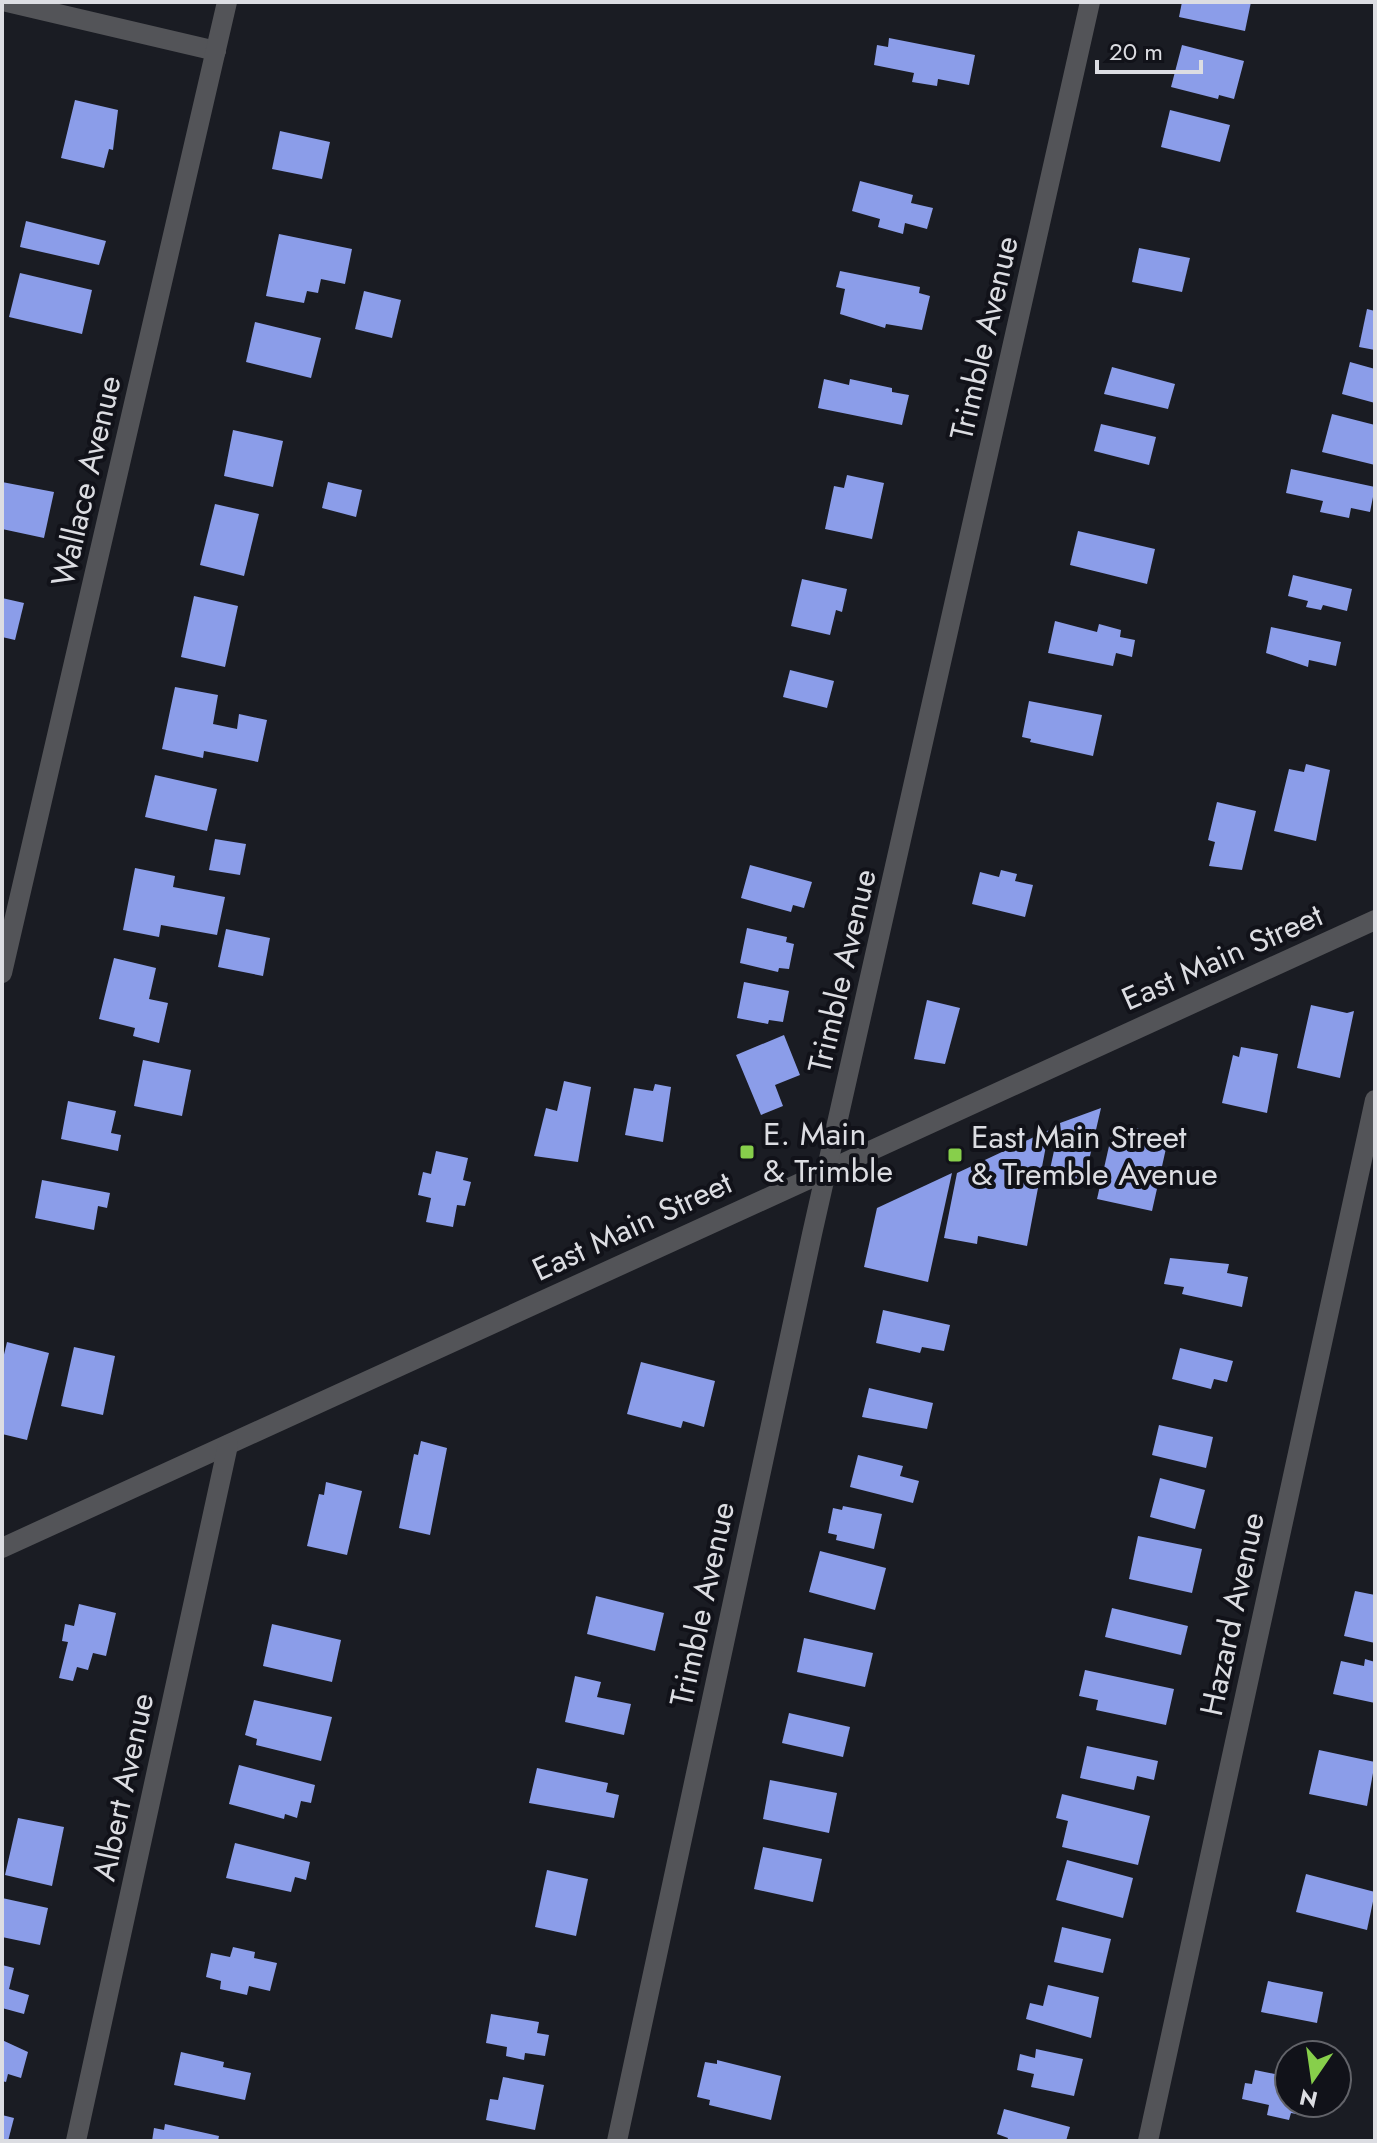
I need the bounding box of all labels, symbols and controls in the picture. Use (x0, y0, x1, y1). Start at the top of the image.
scale bar (1097, 24, 1201, 74)
text: 20 m (1109, 34, 1163, 69)
street label: Trimble Avenue (938, 232, 1030, 444)
street label: Wallace Avenue (39, 371, 133, 591)
street label: Trimble Avenue (796, 865, 888, 1077)
street label: East Main Street (1114, 892, 1330, 1022)
place label: E. Main & Trimble (763, 1111, 893, 1194)
place label: East Main Street & Tremble Avenue (971, 1114, 1218, 1197)
marker: E. Main & Trimble (738, 1143, 756, 1161)
marker: East Main Street & Tremble Avenue (946, 1146, 964, 1164)
street label: East Main Street (525, 1159, 740, 1292)
street label: Trimble Avenue (658, 1498, 746, 1710)
street label: Hazard Avenue (1188, 1508, 1276, 1720)
street label: Albert Avenue (81, 1689, 165, 1885)
north arrow (1273, 2039, 1353, 2119)
text: N (1296, 2081, 1321, 2116)

